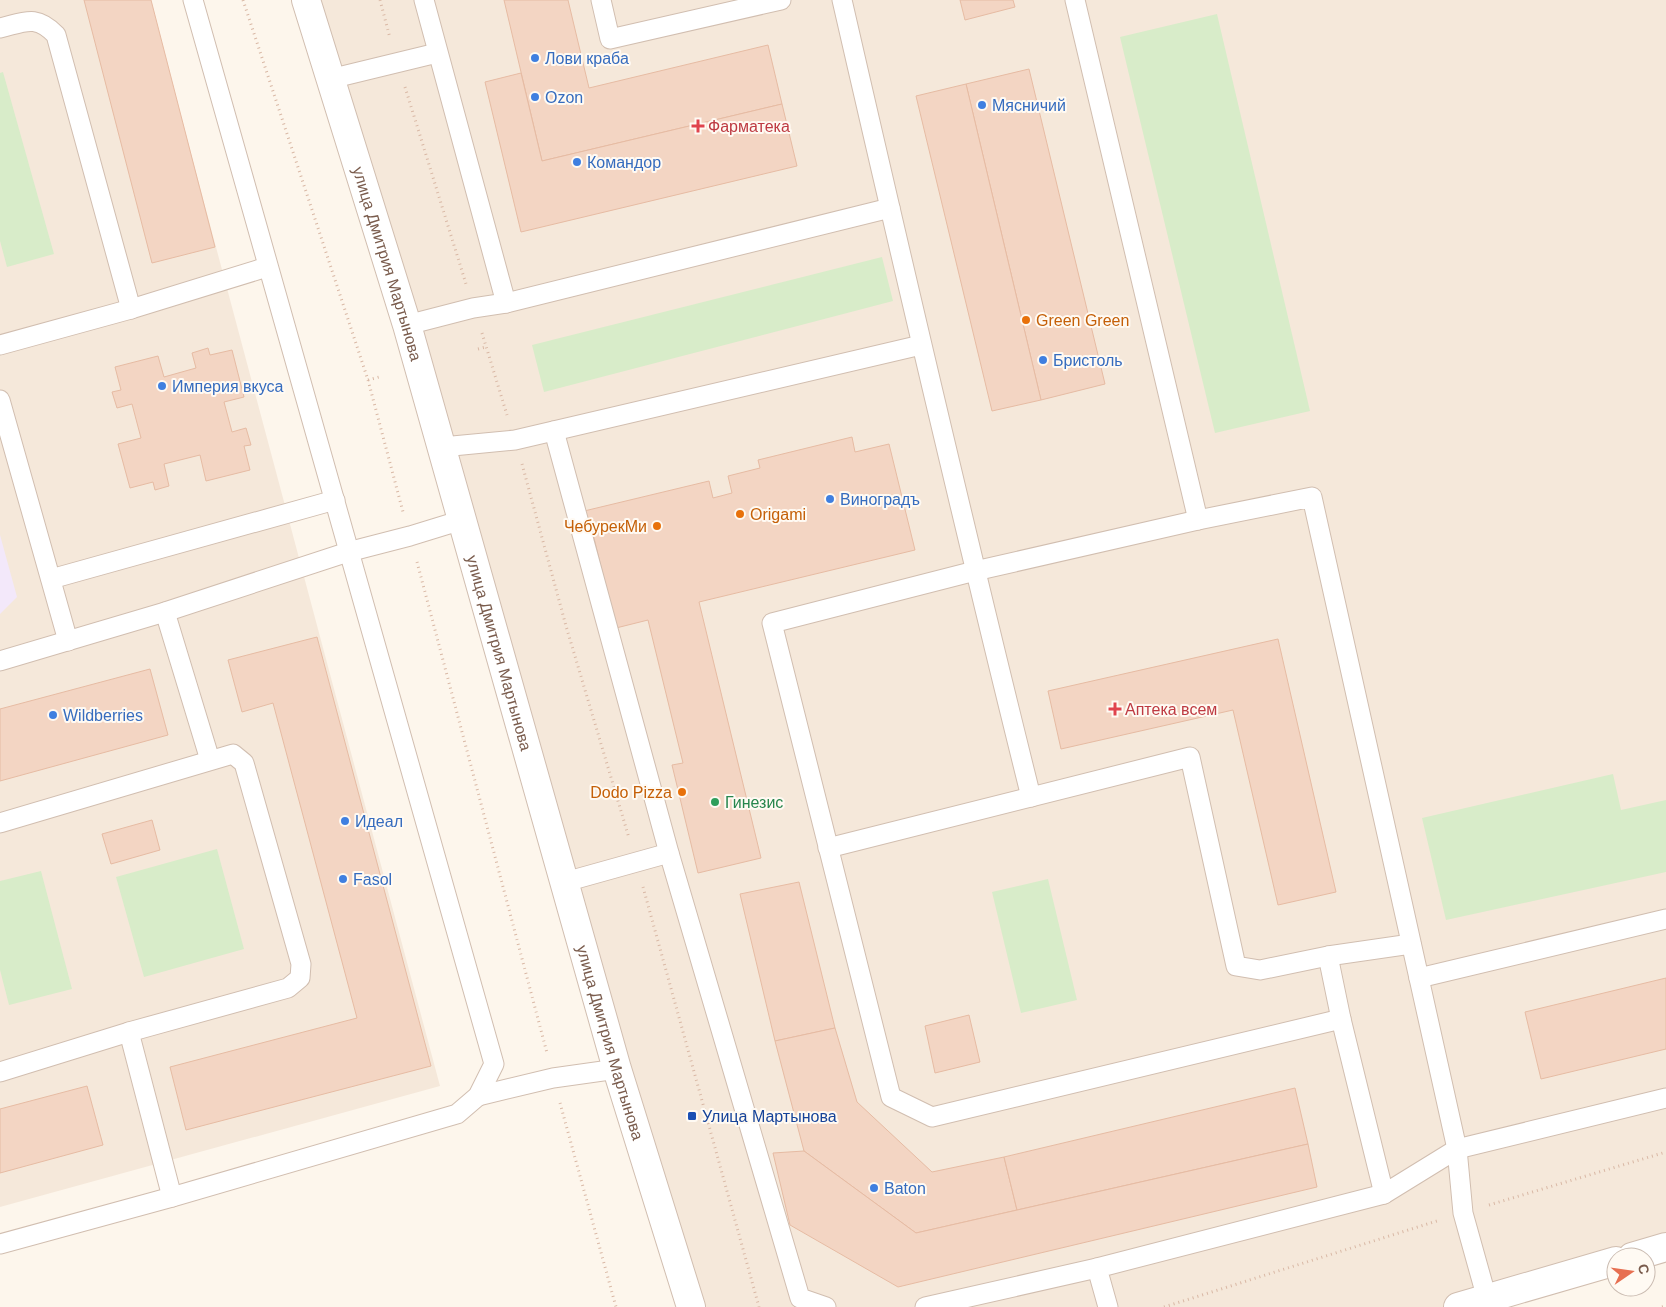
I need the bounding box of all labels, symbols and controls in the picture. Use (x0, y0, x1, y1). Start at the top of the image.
place label: Лови краба (545, 50, 629, 67)
marker: Лови краба (529, 52, 541, 64)
place label: Ozon (545, 89, 583, 106)
marker: Ozon (529, 91, 541, 103)
place label: Мясничий (992, 97, 1066, 114)
marker: Мясничий (976, 99, 988, 111)
place label: Фарматека (708, 118, 790, 135)
marker: Фарматека (692, 120, 704, 132)
place label: Командор (587, 154, 661, 171)
marker: Командор (571, 156, 583, 168)
street label: улица Дмитрия Мартынова (349, 165, 425, 363)
place label: Green Green (1036, 312, 1129, 329)
marker: Green Green (1020, 314, 1032, 326)
place label: Бристоль (1053, 352, 1123, 369)
marker: Бристоль (1037, 354, 1049, 366)
place label: Империя вкуса (172, 378, 284, 395)
marker: Империя вкуса (156, 380, 168, 392)
place label: Виноградъ (840, 491, 920, 508)
marker: Виноградъ (824, 493, 836, 505)
place label: Origami (750, 506, 806, 523)
marker: Origami (734, 508, 746, 520)
place label: ЧебурекМи (564, 518, 647, 535)
marker: ЧебурекМи (651, 520, 663, 532)
street label: улица Дмитрия Мартынова (463, 553, 535, 753)
place label: Аптека всем (1125, 701, 1217, 718)
marker: Аптека всем (1109, 703, 1121, 715)
place label: Wildberries (63, 707, 143, 724)
marker: Wildberries (47, 709, 59, 721)
place label: Dodo Pizza (590, 784, 672, 801)
marker: Dodo Pizza (676, 786, 688, 798)
place label: Гинезис (725, 794, 783, 811)
marker: Гинезис (709, 796, 721, 808)
place label: Идеал (355, 813, 403, 830)
marker: Идеал (339, 815, 351, 827)
place label: Fasol (353, 871, 392, 888)
marker: Fasol (337, 873, 349, 885)
street label: улица Дмитрия Мартынова (573, 943, 647, 1142)
place label: Улица Мартынова (702, 1108, 837, 1125)
marker: Улица Мартынова (686, 1110, 698, 1122)
place label: Baton (884, 1180, 926, 1197)
marker: Baton (868, 1182, 880, 1194)
north arrow (1606, 1247, 1656, 1297)
text: С (1635, 1262, 1653, 1276)

